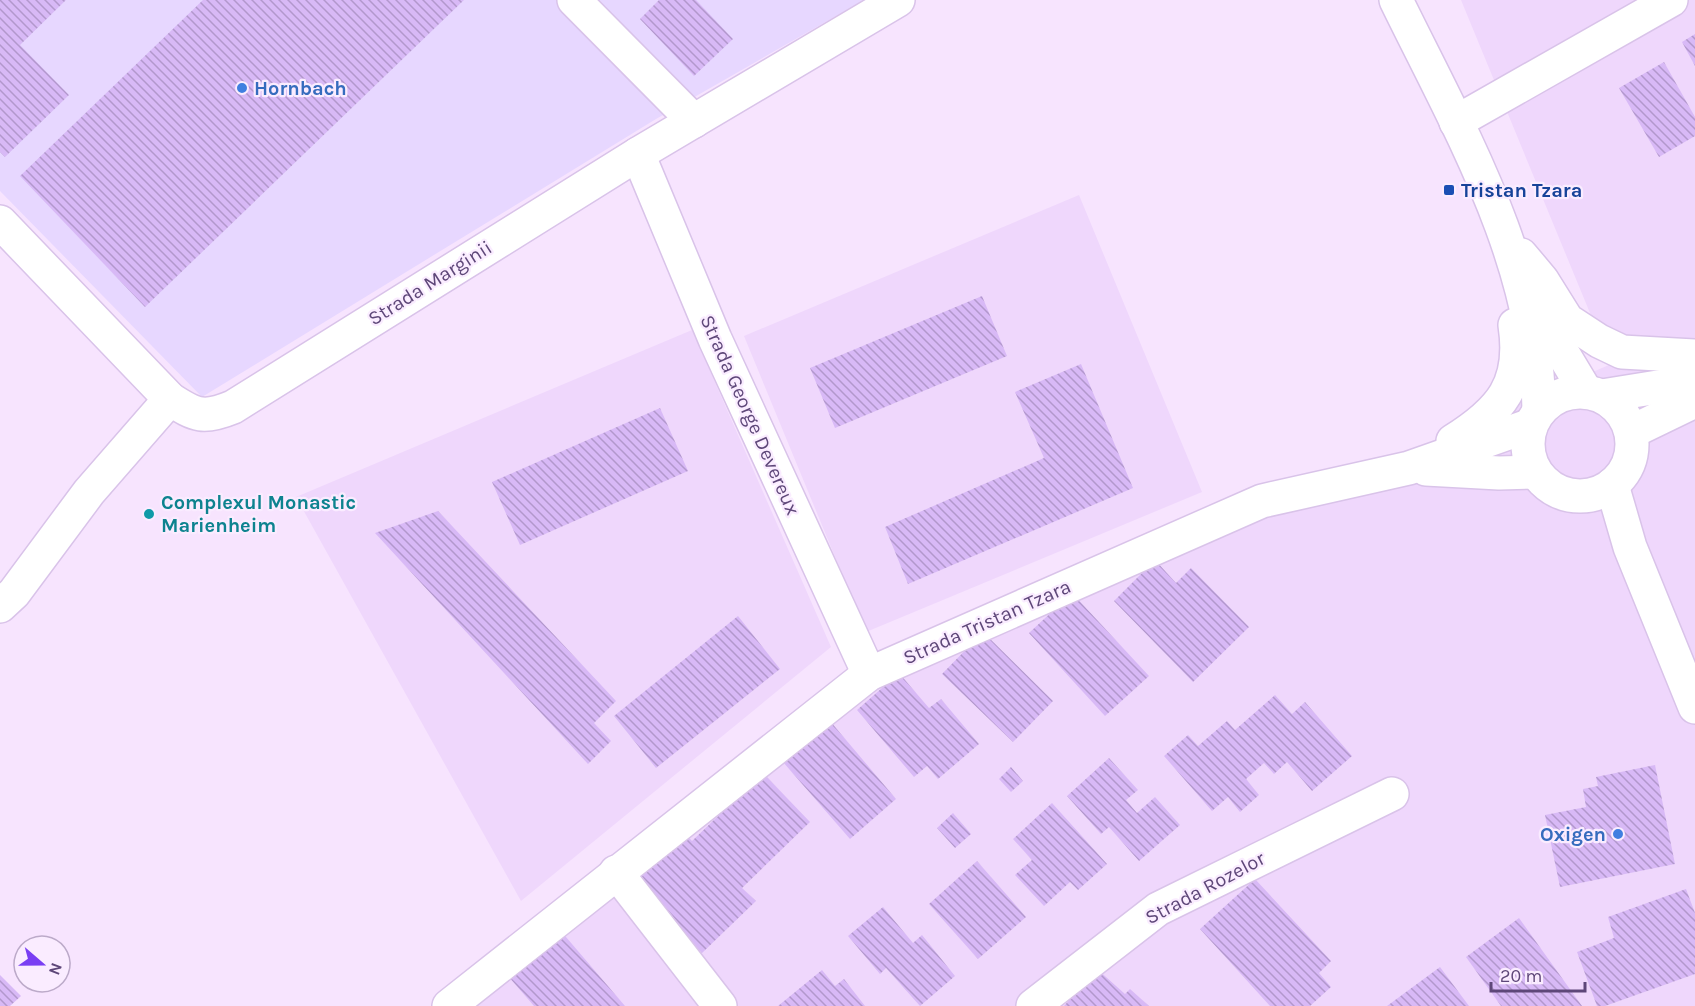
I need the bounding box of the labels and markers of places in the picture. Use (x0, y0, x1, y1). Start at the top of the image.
place label: Hornbach (254, 77, 347, 100)
marker: Hornbach (235, 81, 249, 95)
place label: Tristan Tzara (1461, 179, 1582, 202)
marker: Tristan Tzara (1442, 183, 1456, 197)
place label: Complexul Monastic Marienheim (161, 491, 356, 537)
marker: Complexul Monastic Marienheim (142, 507, 156, 521)
place label: Oxigen (1540, 823, 1606, 846)
marker: Oxigen (1611, 827, 1625, 841)

